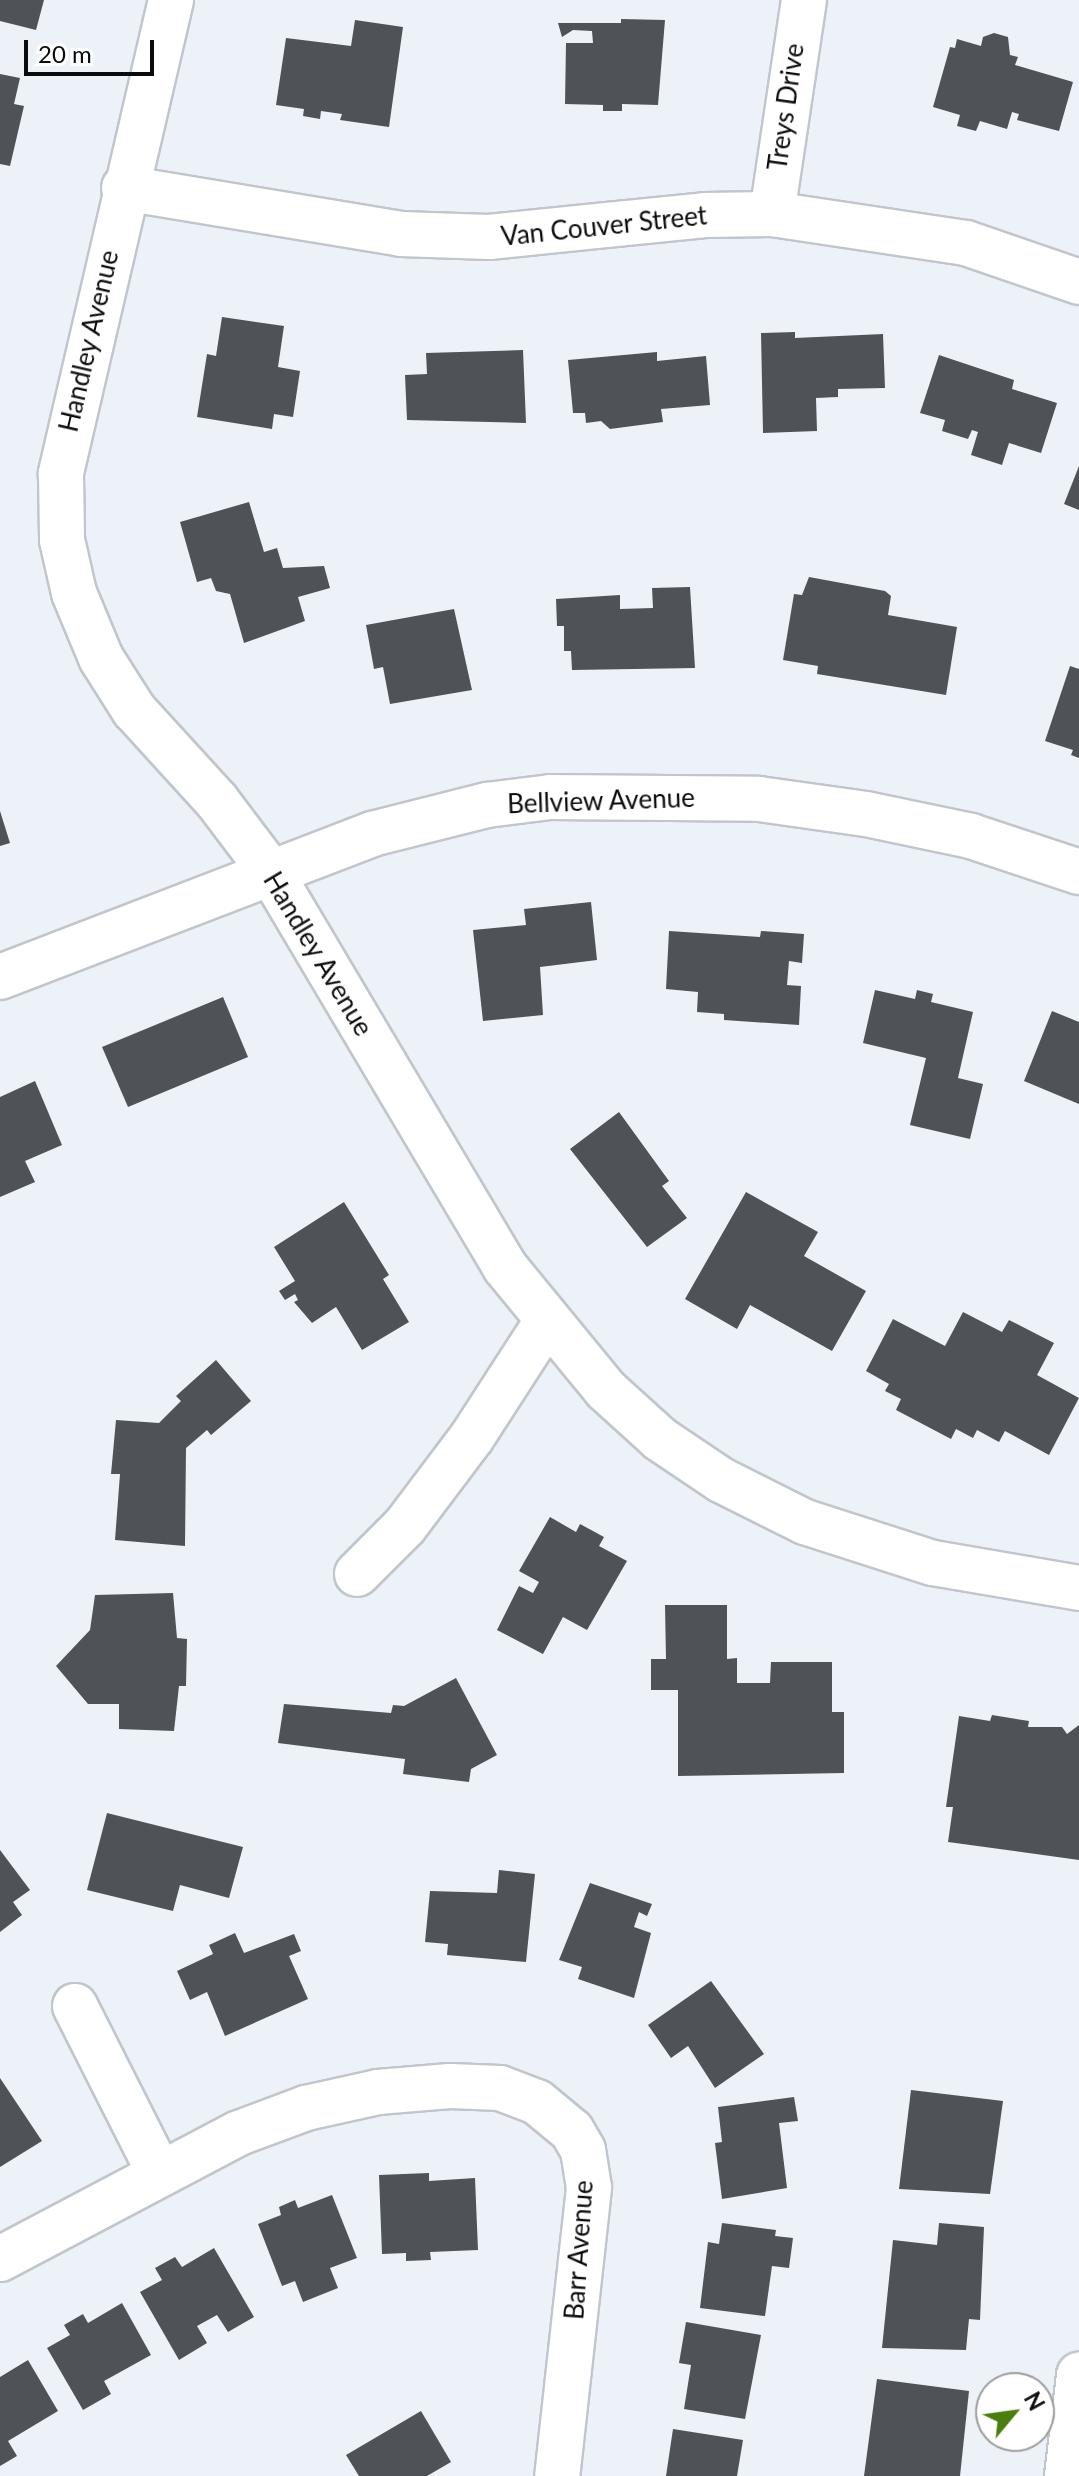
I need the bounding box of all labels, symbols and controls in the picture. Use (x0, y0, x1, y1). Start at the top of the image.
scale bar (28, 24, 158, 74)
text: 20 m (38, 39, 92, 68)
street label: Treys Drive (762, 42, 810, 172)
street label: Van Couver Street (499, 200, 709, 252)
street label: Handley Avenue (53, 246, 125, 436)
street label: Bellview Avenue (506, 782, 696, 820)
street label: Handley Avenue (256, 866, 380, 1042)
street label: Barr Avenue (559, 2178, 599, 2322)
north arrow (975, 2372, 1055, 2452)
text: N (1019, 2387, 1051, 2415)

